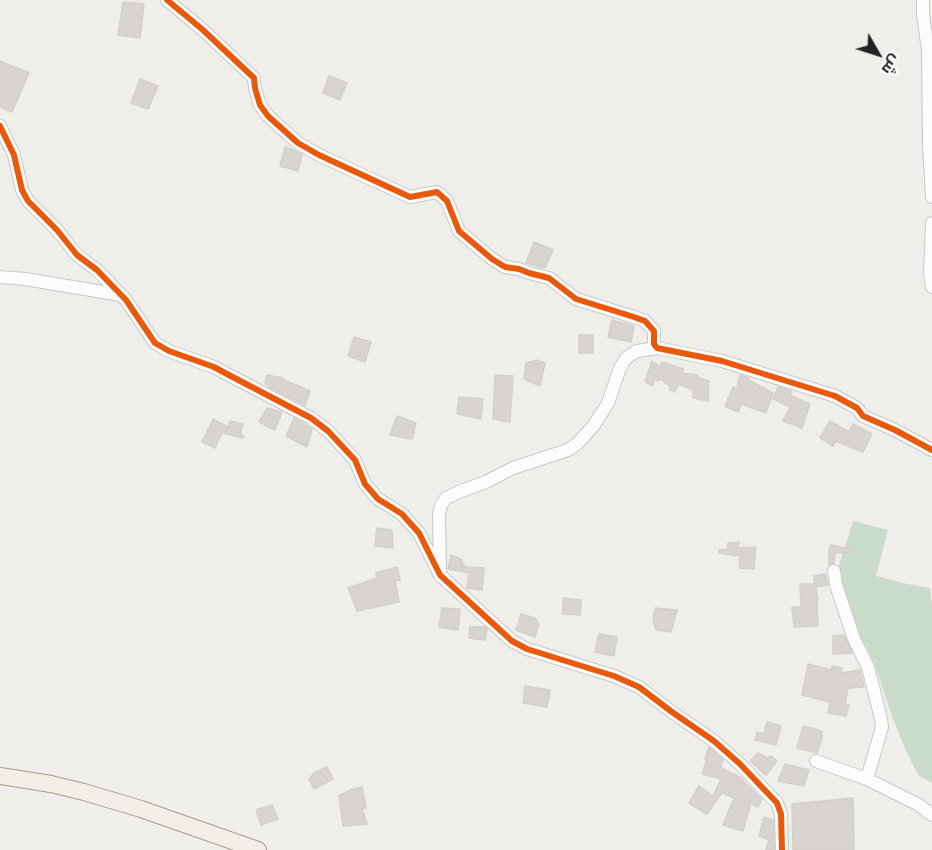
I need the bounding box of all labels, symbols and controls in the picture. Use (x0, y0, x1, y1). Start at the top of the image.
north arrow (848, 24, 908, 84)
text: ش (877, 50, 907, 80)

